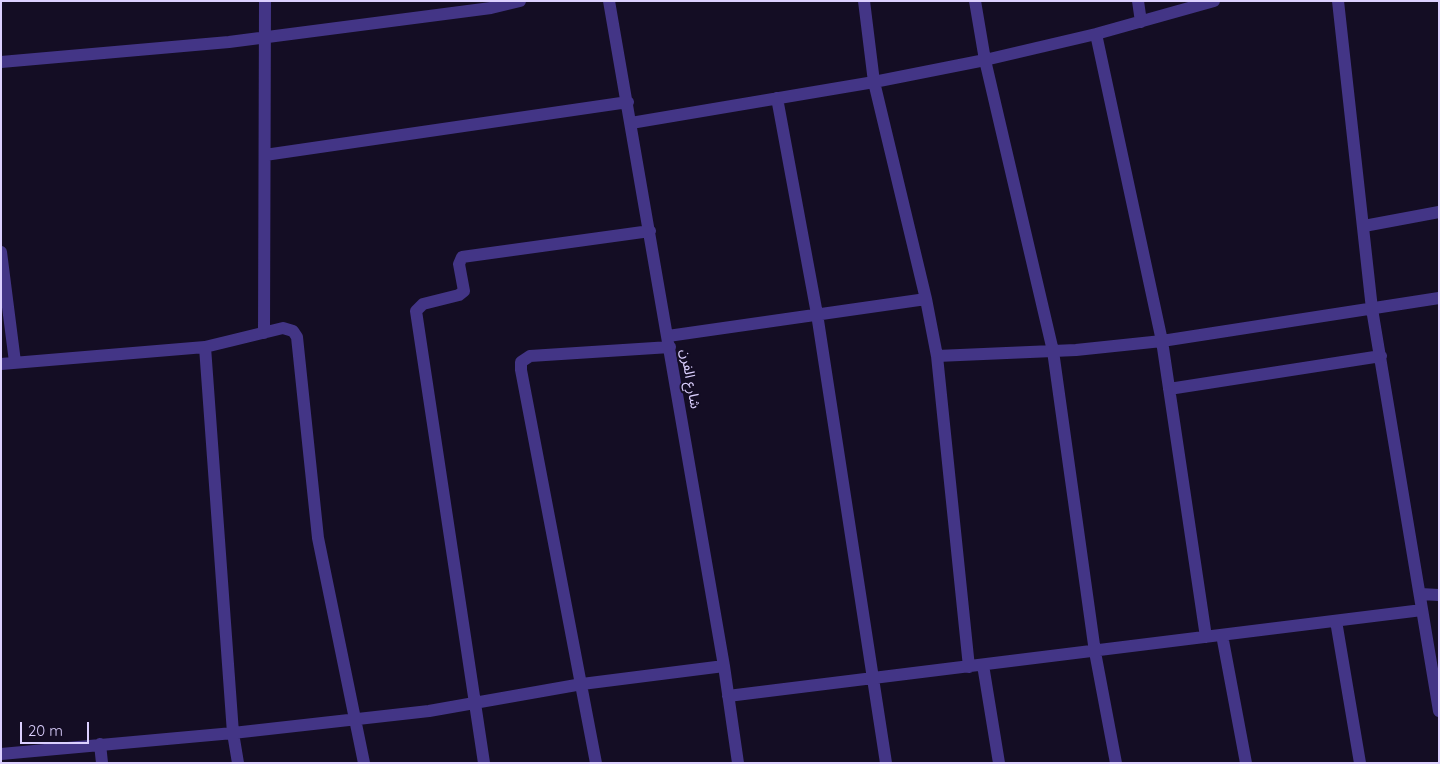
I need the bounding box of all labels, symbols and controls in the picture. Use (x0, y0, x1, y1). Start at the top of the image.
street label: شارع الفرن (677, 348, 703, 410)
scale bar (22, 712, 91, 744)
text: 20 m (28, 721, 63, 740)

